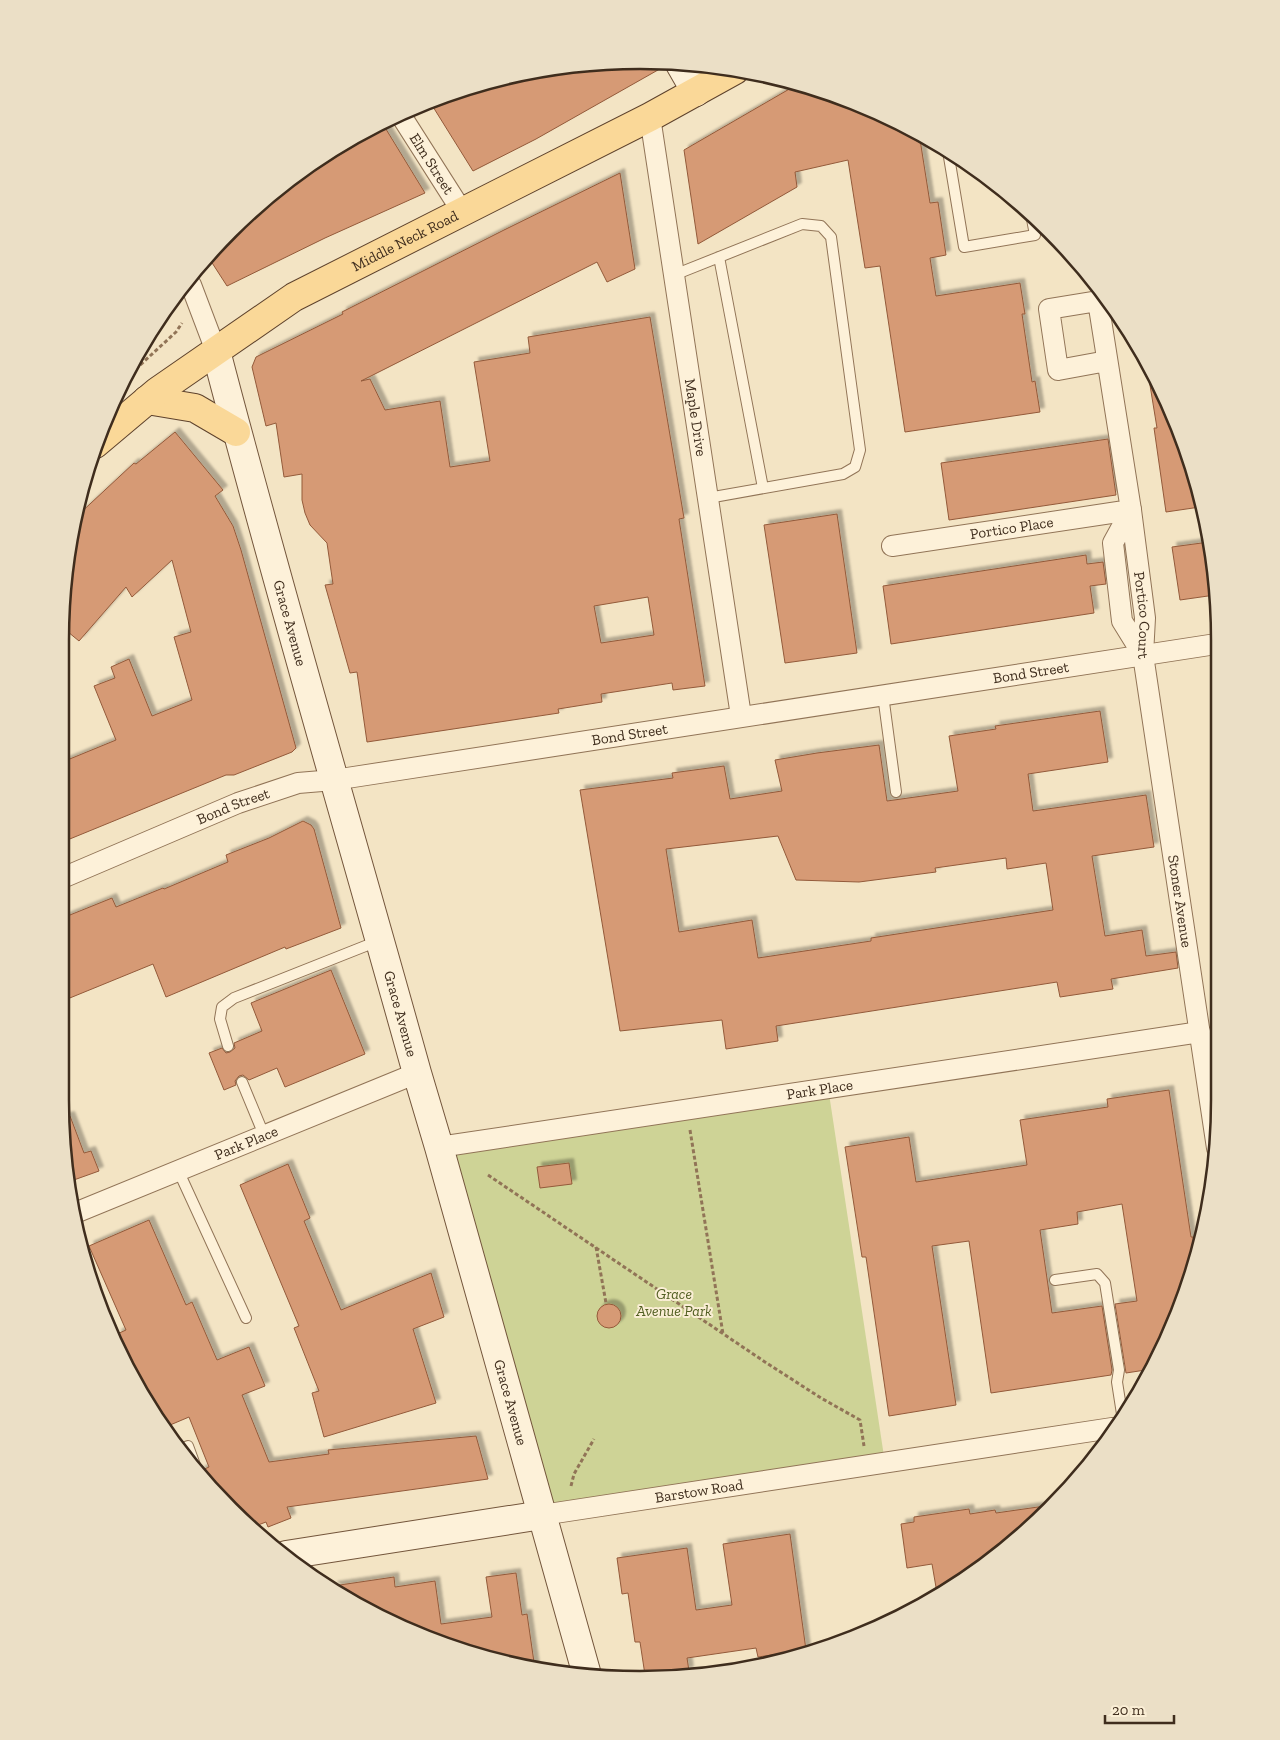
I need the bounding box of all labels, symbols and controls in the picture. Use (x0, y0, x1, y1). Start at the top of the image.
street label: Elm Street (406, 130, 458, 198)
street label: Middle Neck Road (349, 206, 462, 275)
street label: Maple Drive (681, 377, 710, 458)
street label: Portico Place (969, 513, 1055, 543)
street label: Portico Court (1130, 570, 1154, 661)
street label: Grace Avenue (269, 578, 310, 668)
street label: Bond Street (992, 658, 1071, 687)
street label: Bond Street (590, 720, 669, 749)
street label: Bond Street (194, 784, 272, 828)
street label: Stoner Avenue (1164, 854, 1196, 949)
street label: Grace Avenue (380, 969, 421, 1059)
street label: Park Place (785, 1076, 854, 1103)
street label: Park Place (212, 1122, 281, 1164)
park label: Grace Avenue Park (635, 1285, 712, 1320)
street label: Grace Avenue (490, 1357, 531, 1448)
street label: Barstow Road (654, 1475, 745, 1507)
scale bar (1105, 1692, 1174, 1724)
text: 20 m (1112, 1701, 1145, 1719)

